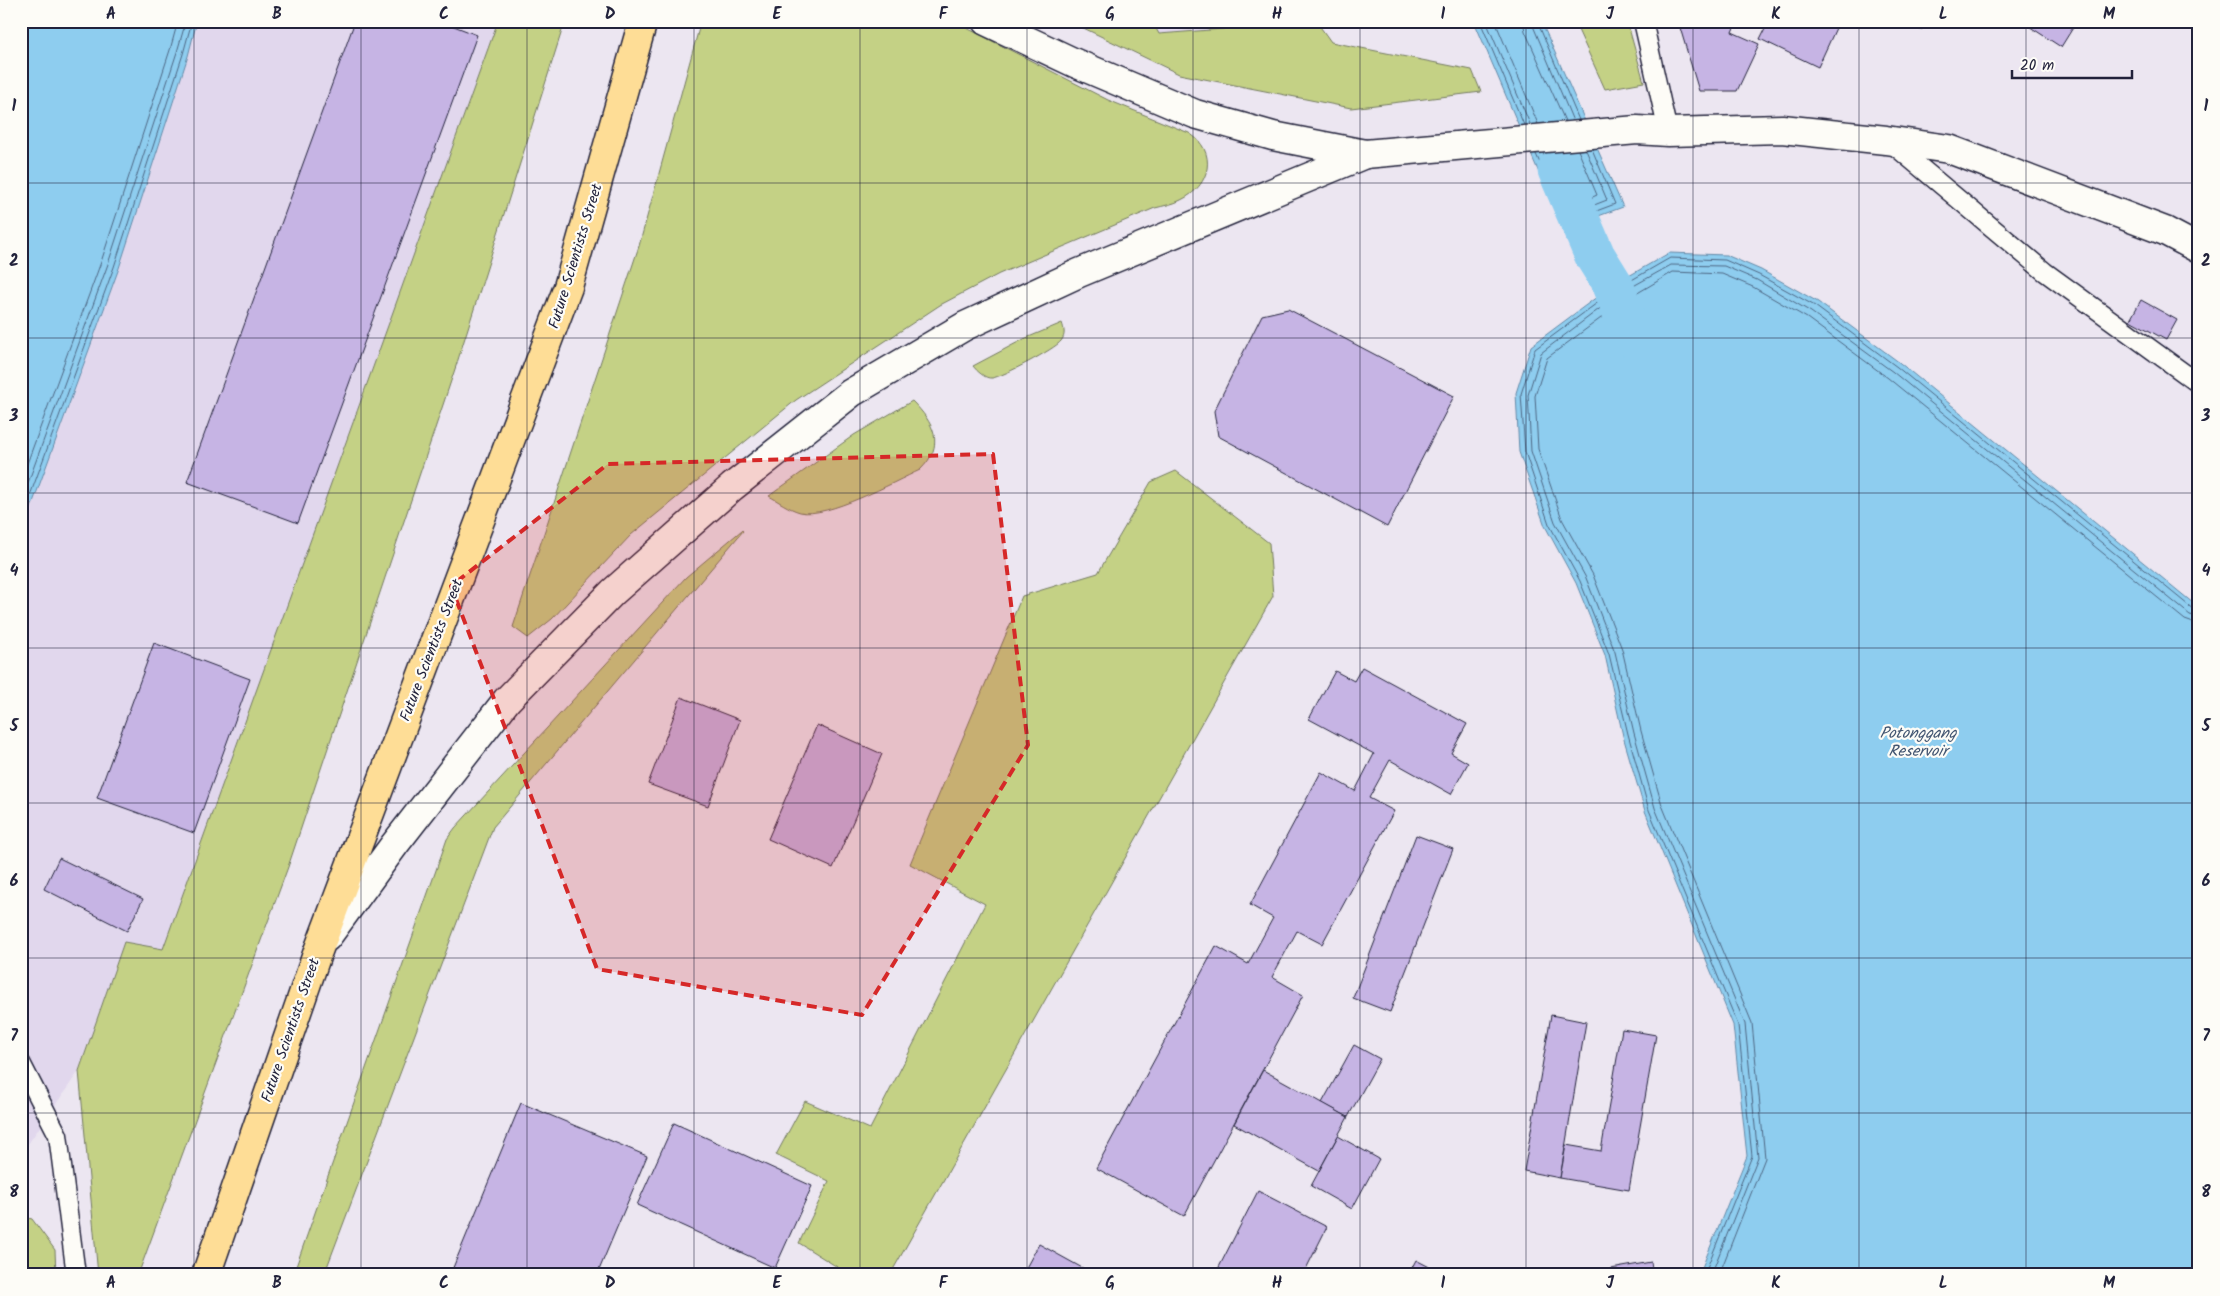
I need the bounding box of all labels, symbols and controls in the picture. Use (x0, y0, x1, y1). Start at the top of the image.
text: A (106, 2, 116, 27)
text: B (272, 2, 282, 27)
text: C (439, 2, 449, 27)
text: D (605, 2, 616, 27)
text: E (773, 2, 783, 27)
text: F (939, 2, 949, 27)
text: G (1105, 2, 1115, 27)
text: H (1272, 2, 1282, 27)
text: I (1441, 2, 1446, 27)
text: J (1606, 2, 1615, 27)
text: K (1771, 2, 1781, 27)
text: L (1939, 2, 1947, 27)
text: M (2103, 2, 2116, 27)
scale bar (2012, 48, 2132, 80)
text: 20 m (2020, 54, 2054, 78)
text: 1 (12, 94, 17, 119)
text: 1 (2204, 94, 2209, 119)
street label: Future Scientists Street (542, 181, 610, 332)
text: 2 (9, 249, 19, 274)
text: 2 (2201, 249, 2211, 274)
text: 3 (9, 404, 19, 429)
text: 3 (2201, 404, 2211, 429)
text: 4 (10, 559, 19, 584)
text: 4 (2202, 559, 2211, 584)
street label: Future Scientists Street (394, 575, 470, 725)
text: 5 (9, 714, 20, 739)
text: 5 (2201, 714, 2212, 739)
water label: Potonggang Reservoir (1880, 721, 1958, 764)
text: 6 (10, 869, 19, 894)
text: 6 (2202, 869, 2211, 894)
street label: Future Scientists Street (255, 955, 327, 1106)
text: 7 (10, 1024, 18, 1049)
text: 7 (2202, 1024, 2210, 1049)
text: 8 (9, 1180, 19, 1205)
text: 8 (2201, 1180, 2211, 1205)
text: A (106, 1271, 116, 1296)
text: B (272, 1271, 282, 1296)
text: C (439, 1271, 449, 1296)
text: D (605, 1271, 616, 1296)
text: E (773, 1271, 783, 1296)
text: F (939, 1271, 949, 1296)
text: G (1105, 1271, 1115, 1296)
text: H (1272, 1271, 1282, 1296)
text: I (1441, 1271, 1446, 1296)
text: J (1606, 1271, 1615, 1296)
text: K (1771, 1271, 1781, 1296)
text: L (1939, 1271, 1947, 1296)
text: M (2103, 1271, 2116, 1296)

